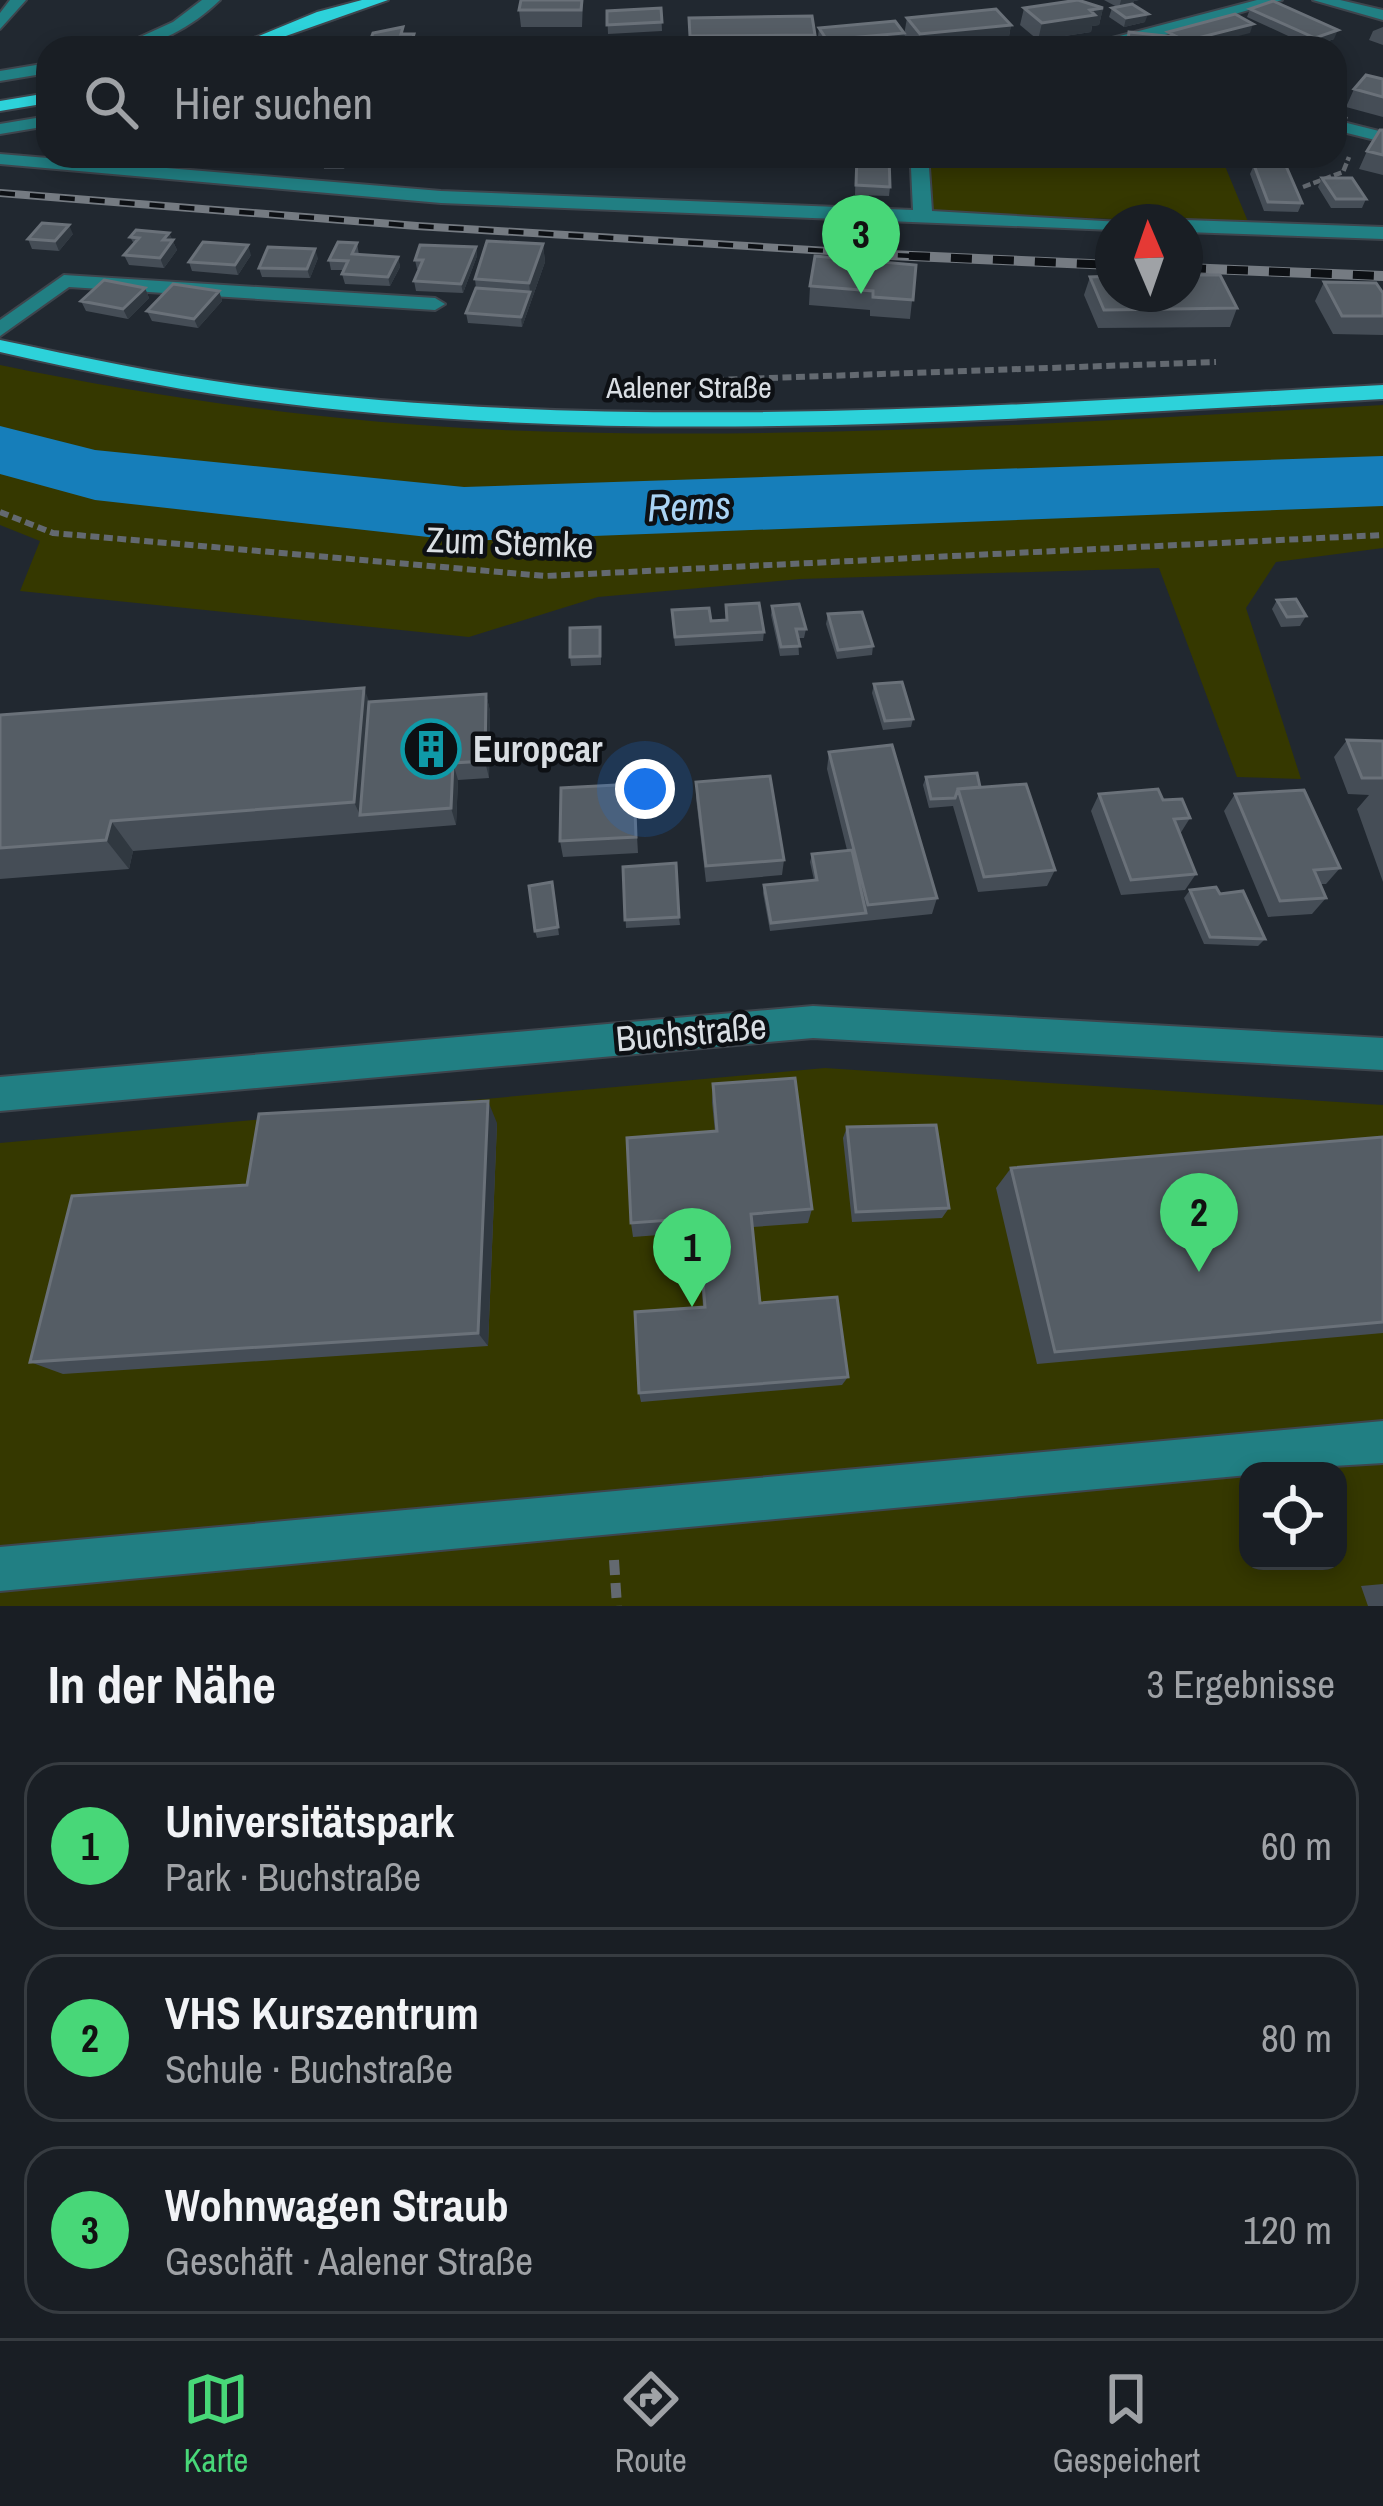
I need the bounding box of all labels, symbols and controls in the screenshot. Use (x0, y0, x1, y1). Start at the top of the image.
search box (36, 36, 1347, 168)
icon: search (78, 69, 144, 135)
text: Hier suchen (174, 72, 373, 133)
pin: 3 (822, 195, 900, 294)
north arrow (1095, 204, 1203, 312)
street label: Aalener Straße (605, 367, 772, 407)
water label: Rems (646, 479, 732, 533)
street label: Zum Stemke (426, 515, 594, 569)
building icon: Europcar (400, 718, 462, 780)
place label: Europcar (473, 725, 603, 773)
your location (615, 759, 675, 819)
street label: Buchstraße (614, 1002, 768, 1062)
pin: 2 (1160, 1173, 1238, 1272)
pin: 1 (653, 1208, 731, 1307)
map controls (1239, 1462, 1347, 1570)
button: locate (1239, 1462, 1347, 1570)
text: In der Nähe (48, 1650, 276, 1719)
text: 3 Ergebnisse (1147, 1658, 1335, 1710)
text: Universitätspark (165, 1790, 454, 1851)
text: 1 (81, 1820, 99, 1872)
text: 60 m (1261, 1820, 1332, 1872)
text: Park · Buchstraße (165, 1851, 421, 1903)
text: VHS Kurszentrum (165, 1982, 479, 2043)
text: 2 (81, 2012, 99, 2064)
text: 80 m (1261, 2012, 1332, 2064)
text: Schule · Buchstraße (165, 2043, 453, 2095)
text: Wohnwagen Straub (165, 2174, 509, 2235)
text: 3 (81, 2204, 99, 2256)
text: 120 m (1243, 2204, 1332, 2256)
text: Geschäft · Aalener Straße (165, 2235, 533, 2287)
tab: Karte (183, 2366, 249, 2482)
tab: Route (615, 2366, 687, 2482)
tab: Gespeichert (1053, 2366, 1200, 2482)

